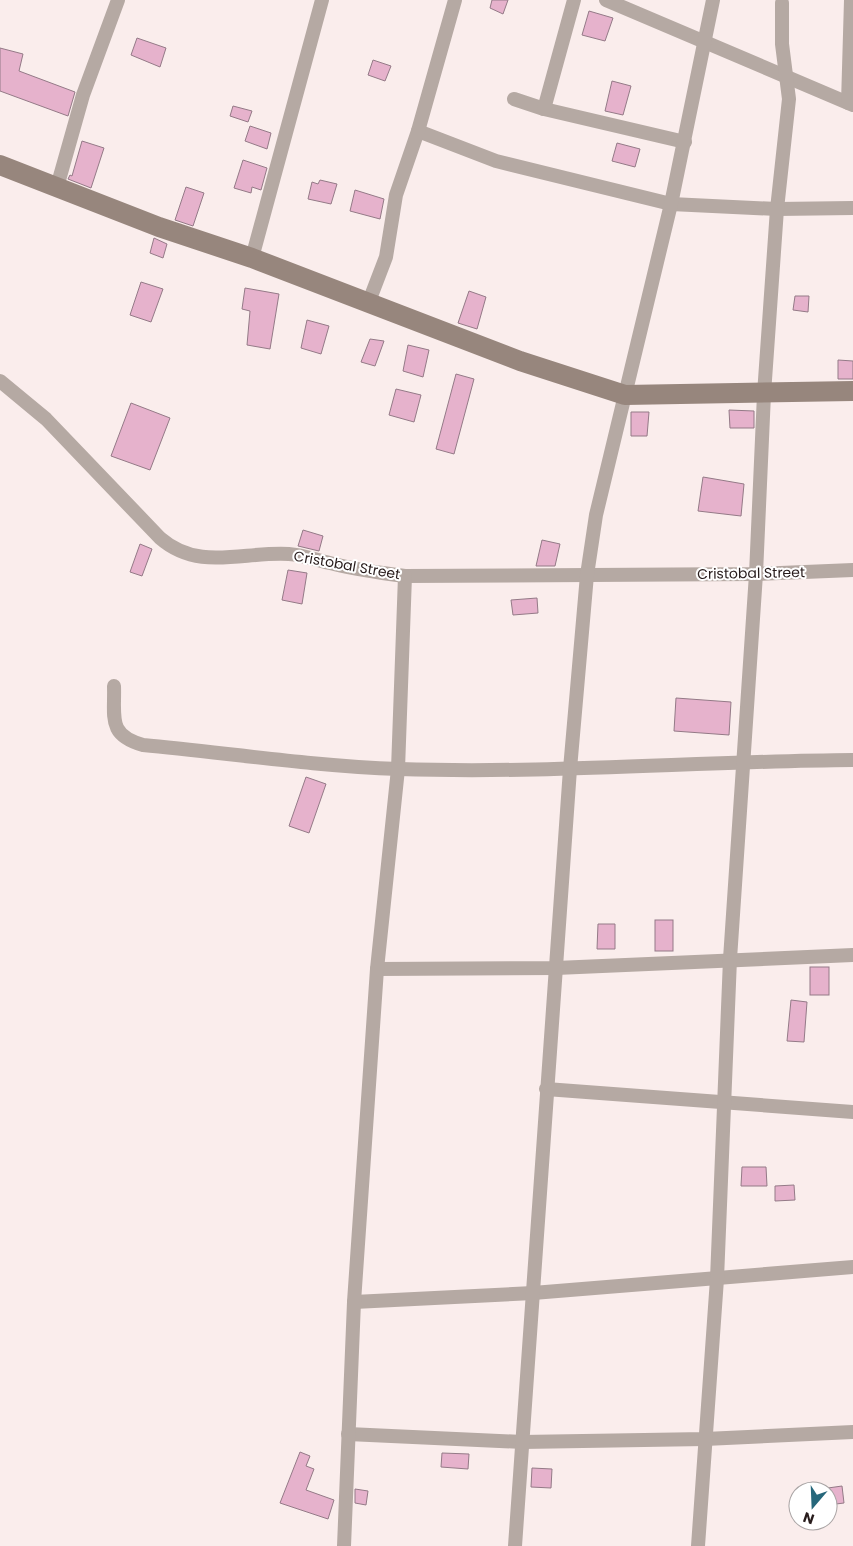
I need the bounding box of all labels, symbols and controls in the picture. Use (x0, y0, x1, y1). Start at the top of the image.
street label: Cristobal Street (292, 546, 402, 584)
street label: Cristobal Street (697, 562, 805, 584)
north arrow (788, 1481, 838, 1531)
text: N (801, 1507, 817, 1529)

